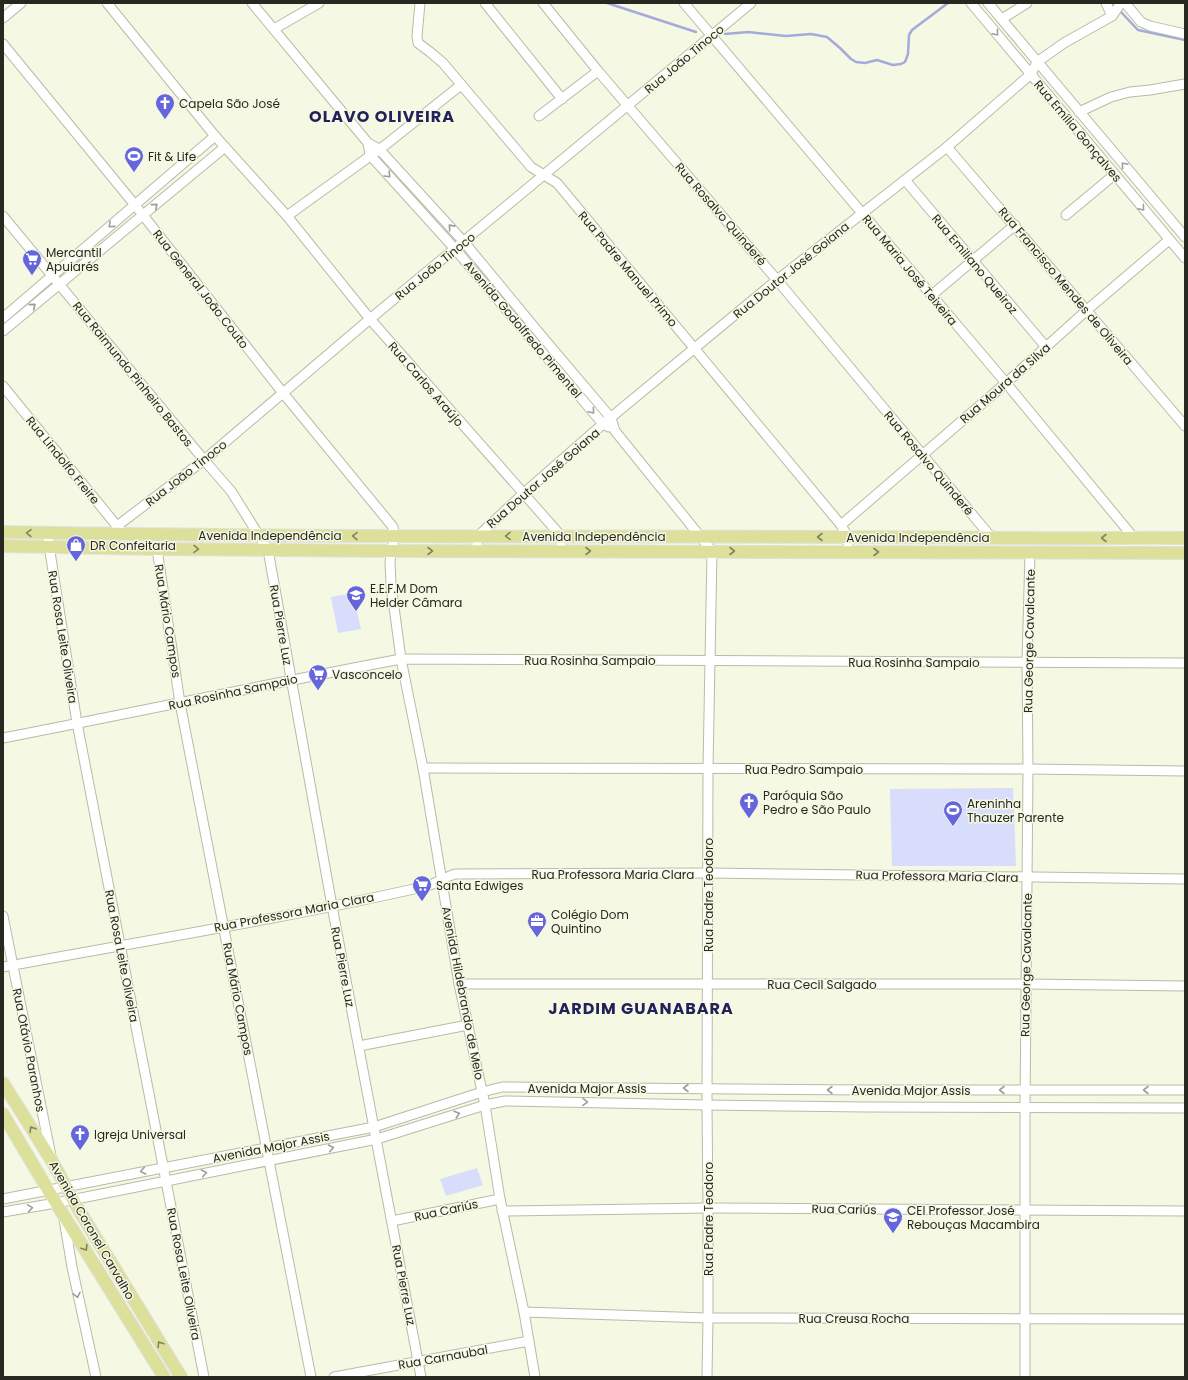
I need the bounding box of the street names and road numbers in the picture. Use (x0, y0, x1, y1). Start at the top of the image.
street label: Rua João Tinoco (641, 20, 728, 97)
street label: Rua Emília Gonçalves (1030, 76, 1126, 186)
street label: Rua Rosalvo Quinderé (671, 159, 771, 269)
street label: Rua Francisco Mendes de Oliveira (995, 203, 1137, 369)
street label: Rua Padre Manuel Primo (574, 207, 682, 331)
street label: Rua Emiliano Queiroz (928, 210, 1022, 318)
street label: Rua Maria José Teixeira (858, 211, 962, 329)
street label: Rua Doutor José Goiana (729, 218, 853, 322)
street label: Rua General João Couto (149, 226, 253, 352)
street label: Rua João Tinoco (391, 228, 479, 304)
street label: Avenida Godolfredo Pimentel (460, 256, 586, 402)
street label: Rua Raimundo Pinheiro Bastos (69, 298, 197, 450)
street label: Rua Carlos Araújo (384, 338, 468, 430)
street label: Rua Moura da Silva (956, 339, 1054, 427)
street label: Rua Rosalvo Quinderé (880, 407, 978, 519)
street label: Rua Lindolfo Freire (22, 412, 104, 508)
street label: Rua Doutor José Goiana (483, 424, 603, 532)
street label: Rua João Tinoco (142, 436, 231, 510)
street label: Avenida Independência (198, 527, 342, 544)
street label: Avenida Independência (522, 528, 666, 545)
street label: Avenida Independência (846, 529, 990, 546)
street label: Rua Mário Campos (151, 563, 185, 679)
street label: Rua Rosa Leite Oliveira (44, 569, 82, 705)
street label: Rua George Cavalcante (1019, 569, 1039, 713)
street label: Rua Pierre Luz (266, 583, 296, 667)
street label: Rua Rosinha Sampaio (524, 652, 656, 669)
street label: Rua Rosinha Sampaio (848, 654, 980, 671)
street label: Rua Rosinha Sampaio (167, 670, 299, 714)
street label: Rua Pedro Sampaio (745, 761, 864, 778)
street label: Rua Padre Teodoro (700, 838, 717, 952)
street label: Rua Professora Maria Clara (532, 866, 694, 883)
street label: Rua Professora Maria Clara (855, 866, 1019, 886)
street label: Rua Rosa Leite Oliveira (101, 888, 143, 1024)
street label: Rua Professora Maria Clara (212, 888, 376, 936)
street label: Rua George Cavalcante (1016, 893, 1036, 1037)
street label: Avenida Hildebrando de Melo (438, 905, 488, 1082)
street label: Rua Pierre Luz (327, 925, 359, 1009)
street label: Rua Mário Campos (219, 941, 257, 1057)
street label: Rua Cecil Salgado (767, 976, 877, 993)
street label: Rua Otávio Paranhos (9, 987, 49, 1113)
street label: Avenida Major Assis (528, 1080, 646, 1097)
street label: Avenida Major Assis (852, 1082, 970, 1099)
street label: Avenida Major Assis (211, 1127, 331, 1167)
street label: Avenida Coronel Carvalho (45, 1157, 139, 1303)
street label: Rua Padre Teodoro (700, 1162, 717, 1276)
street label: Rua Cariús (412, 1195, 480, 1225)
street label: Rua Cariús (811, 1200, 877, 1218)
street label: Rua Rosa Leite Oliveira (163, 1206, 205, 1342)
street label: Rua Pierre Luz (388, 1243, 420, 1327)
street label: Rua Creusa Rocha (799, 1310, 909, 1327)
street label: Rua Carnaubal (397, 1341, 489, 1373)

